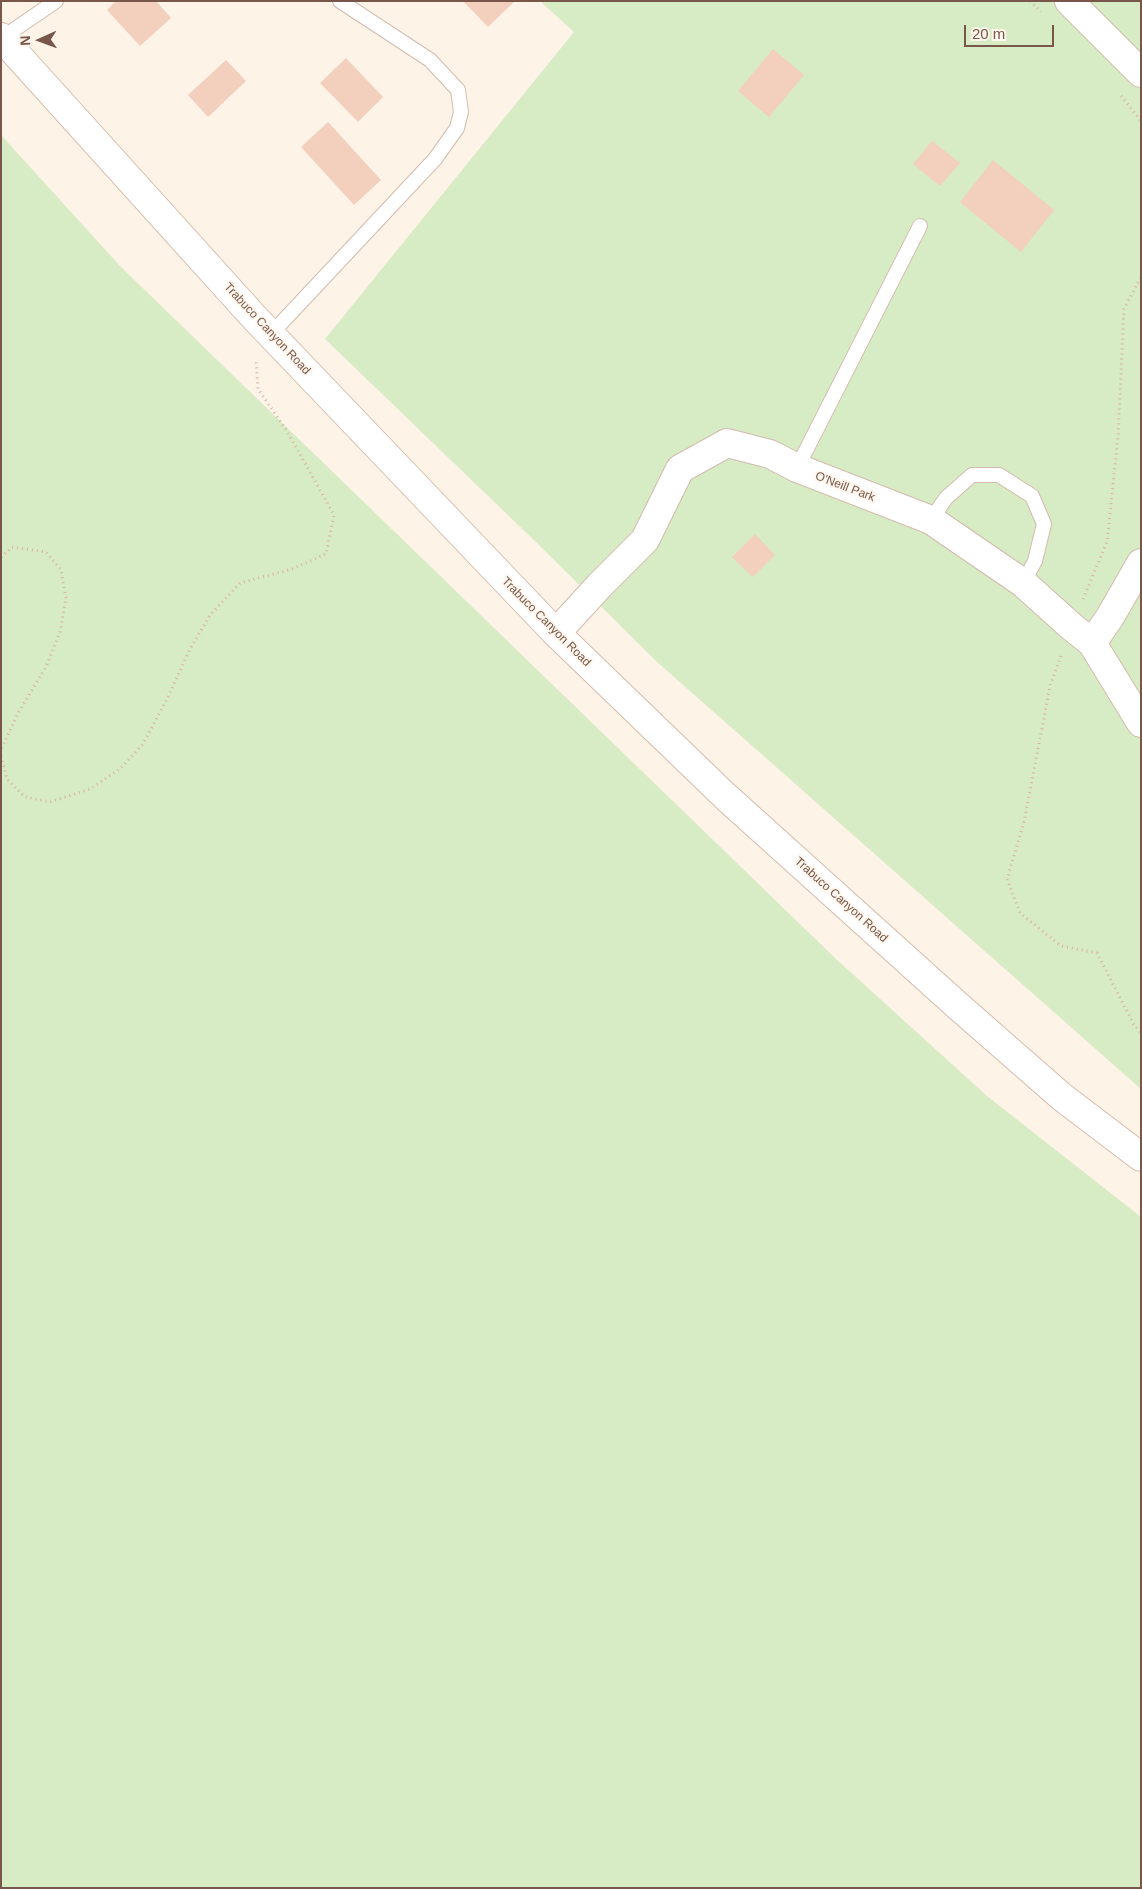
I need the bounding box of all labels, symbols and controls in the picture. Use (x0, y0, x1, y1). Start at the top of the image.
north arrow (15, 15, 65, 65)
scale bar (967, 15, 1057, 47)
text: 20 m (972, 25, 1005, 42)
text: N (17, 35, 33, 46)
street label: Trabuco Canyon Road (221, 280, 313, 378)
street label: O'Neill Park (813, 469, 877, 505)
street label: Trabuco Canyon Road (498, 574, 594, 670)
street label: Trabuco Canyon Road (791, 854, 891, 946)

